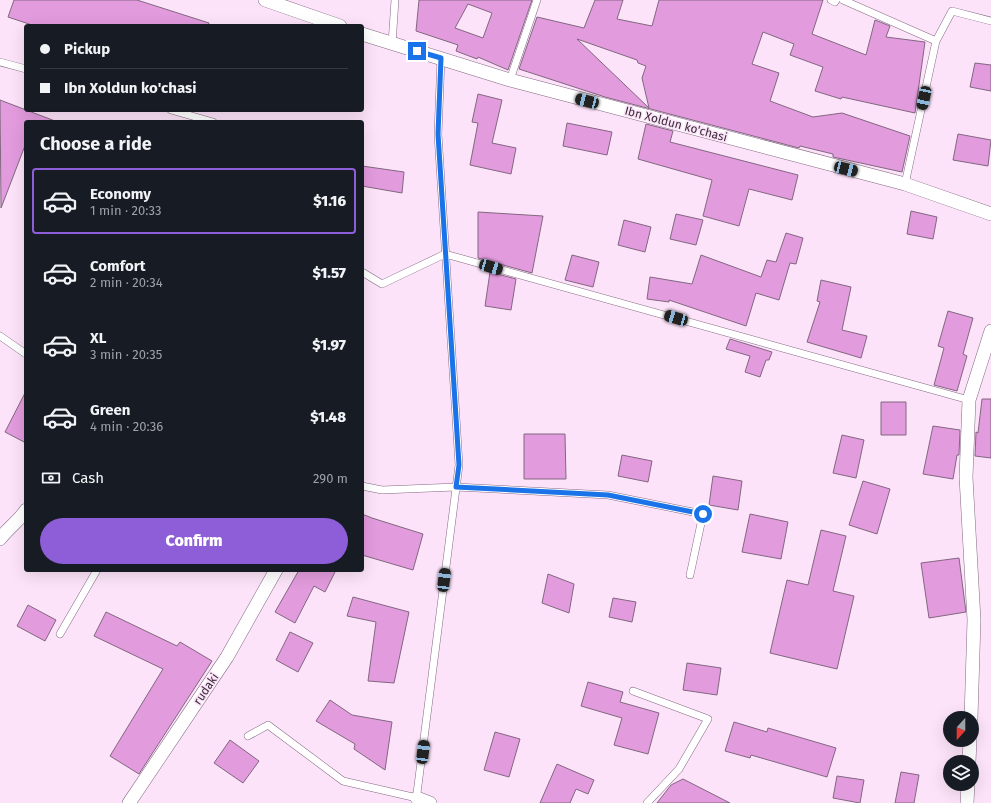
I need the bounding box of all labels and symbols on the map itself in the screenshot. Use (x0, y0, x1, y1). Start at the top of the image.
route end (408, 42, 426, 60)
car (916, 85, 932, 111)
car (574, 92, 600, 110)
street label: Ibn Xoldun ko'chasi (623, 104, 729, 144)
car (833, 160, 859, 178)
car (478, 258, 504, 276)
car (663, 309, 689, 327)
route start (694, 505, 712, 523)
car (437, 567, 451, 593)
street label: rudaki (190, 671, 222, 707)
north arrow (943, 711, 979, 747)
car (416, 739, 430, 765)

